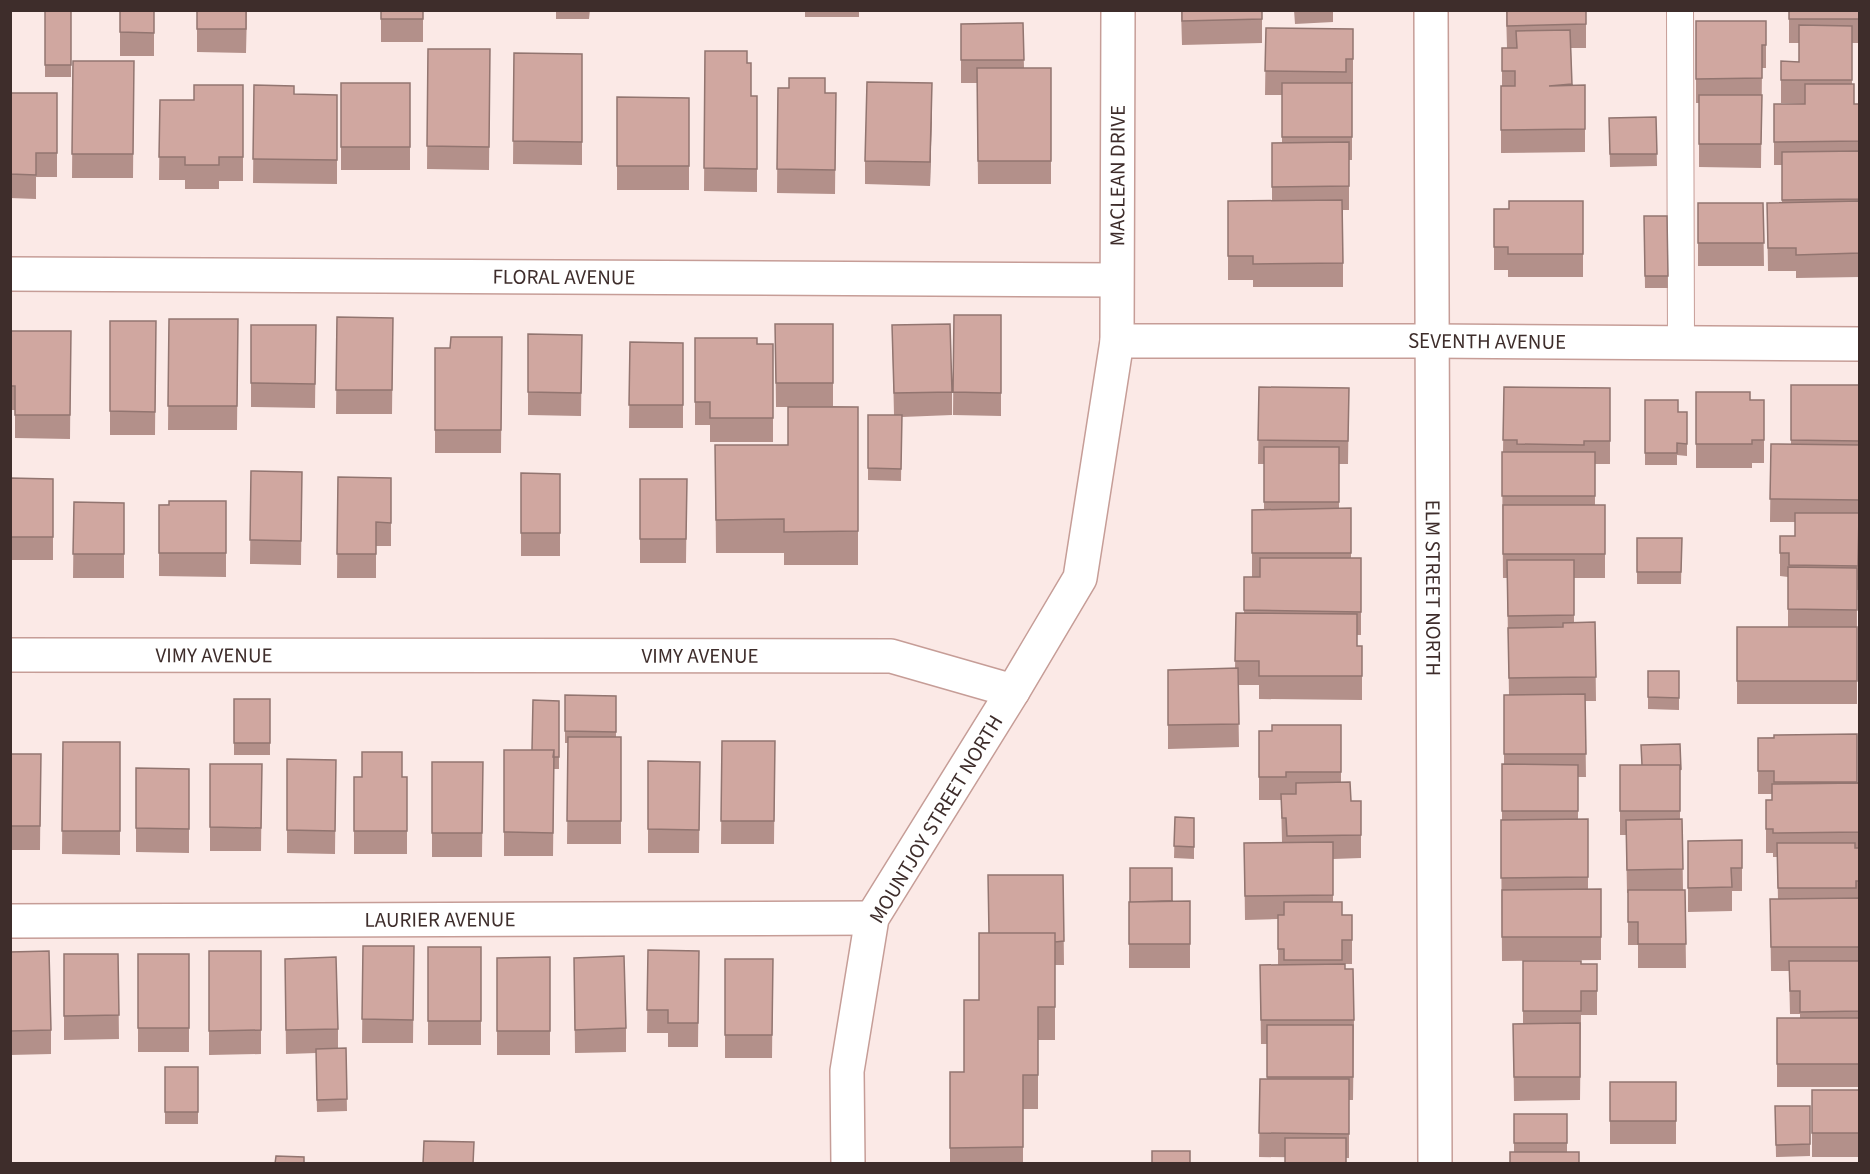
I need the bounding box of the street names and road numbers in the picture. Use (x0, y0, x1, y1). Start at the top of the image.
street label: MACLEAN DRIVE (1102, 105, 1133, 246)
street label: FLORAL AVENUE (492, 262, 636, 292)
street label: SEVENTH AVENUE (1408, 326, 1566, 357)
street label: ELM STREET NORTH (1418, 500, 1448, 676)
street label: VIMY AVENUE (155, 640, 273, 670)
street label: VIMY AVENUE (641, 641, 759, 671)
street label: MOUNTJOY STREET NORTH (862, 709, 1010, 929)
street label: LAURIER AVENUE (365, 904, 515, 935)

